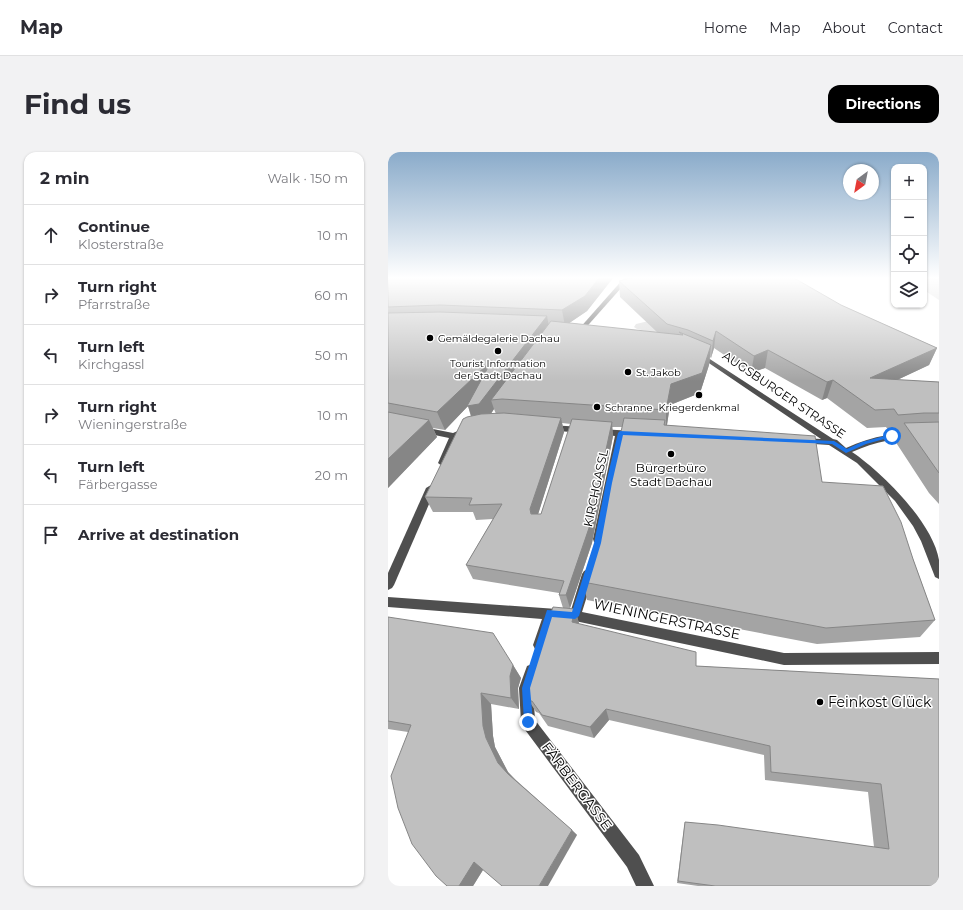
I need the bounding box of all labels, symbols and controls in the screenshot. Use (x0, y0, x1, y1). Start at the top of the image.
text: Map (20, 16, 63, 39)
text: Home (704, 19, 747, 37)
text: Map (769, 19, 800, 37)
text: About (822, 19, 866, 37)
text: Contact (888, 19, 943, 37)
button: Directions (828, 85, 939, 123)
text: Find us (24, 87, 131, 121)
north arrow (843, 164, 879, 200)
map controls (891, 164, 927, 308)
button: + (891, 164, 927, 200)
text: 2 min (40, 168, 90, 188)
text: Walk · 150 m (267, 170, 348, 186)
button: − (891, 200, 927, 236)
text: Continue (78, 217, 150, 236)
icon: ahead (40, 224, 62, 246)
text: 10 m (318, 227, 348, 243)
text: Klosterstraße (78, 236, 164, 252)
button: locate (891, 236, 927, 272)
button: layers (891, 272, 927, 308)
text: Turn right (78, 277, 157, 296)
icon: right (40, 284, 62, 306)
text: 60 m (314, 287, 348, 303)
text: Pfarrstraße (78, 296, 150, 312)
place label: Gemäldegalerie Dachau (438, 332, 560, 345)
marker: Gemäldegalerie Dachau (425, 333, 435, 343)
text: Turn left (78, 337, 145, 356)
icon: left (40, 344, 62, 366)
marker: Tourist Information der Stadt Dachau (493, 346, 503, 356)
text: 50 m (315, 347, 348, 363)
street label: AUGSBURGER STRASSE (720, 348, 849, 441)
text: Kirchgassl (78, 356, 145, 372)
place label: Tourist Information der Stadt Dachau (450, 357, 546, 382)
place label: St. Jakob (636, 366, 681, 379)
marker: St. Jakob (623, 367, 633, 377)
marker: Kriegerdenkmal (694, 390, 704, 400)
text: Turn right (78, 397, 157, 416)
place label: Schranne (605, 401, 653, 414)
place label: Kriegerdenkmal (658, 401, 740, 414)
marker: Schranne (592, 402, 602, 412)
icon: right (40, 404, 62, 426)
text: 10 m (318, 407, 348, 423)
text: Wieningerstraße (78, 416, 187, 432)
route start (883, 427, 901, 445)
street label: KIRCHGASSL (580, 448, 611, 528)
marker: Bürgerbüro Stadt Dachau (666, 449, 676, 459)
text: Turn left (78, 457, 145, 476)
place label: Bürgerbüro Stadt Dachau (630, 460, 712, 489)
icon: left (40, 464, 62, 486)
text: 20 m (315, 467, 348, 483)
text: Färbergasse (78, 476, 158, 492)
icon: arrive (40, 524, 62, 546)
text: Arrive at destination (78, 525, 239, 544)
street label: WIENINGERSTRASSE (592, 595, 742, 643)
place label: Feinkost Glück (828, 693, 932, 711)
marker: Feinkost Glück (815, 697, 825, 707)
route end (519, 713, 537, 731)
street label: FÄRBERGASSE (538, 738, 616, 834)

